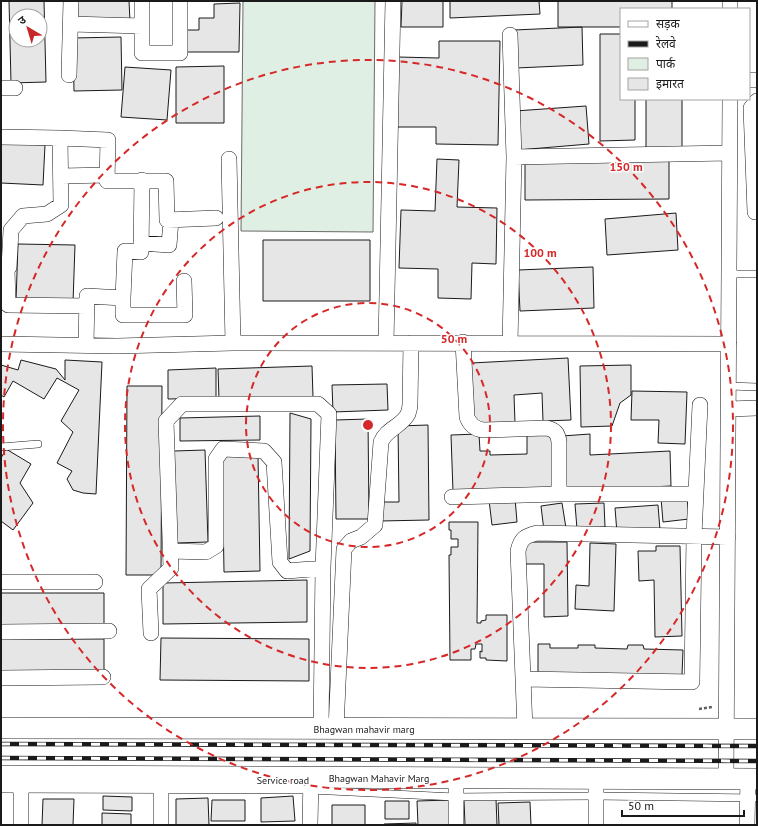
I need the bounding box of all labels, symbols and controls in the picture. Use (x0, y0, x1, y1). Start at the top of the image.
north arrow (8, 8, 48, 48)
legend (620, 8, 750, 100)
text: उ (15, 12, 29, 28)
text: सड़क (656, 16, 681, 31)
text: रेलवे (656, 36, 676, 51)
text: पार्क (656, 56, 676, 71)
text: इमारत (656, 76, 685, 91)
text: 150 m (609, 159, 643, 174)
text: 100 m (523, 245, 557, 260)
text: 50 m (441, 331, 467, 346)
centre of rings (361, 418, 375, 432)
street label: Bhagwan mahavir marg (313, 723, 415, 736)
street label: Bhagwan Mahavir Marg (329, 772, 429, 785)
street label: Service road (257, 774, 309, 787)
scale bar (622, 792, 744, 818)
text: 50 m (628, 798, 654, 813)

